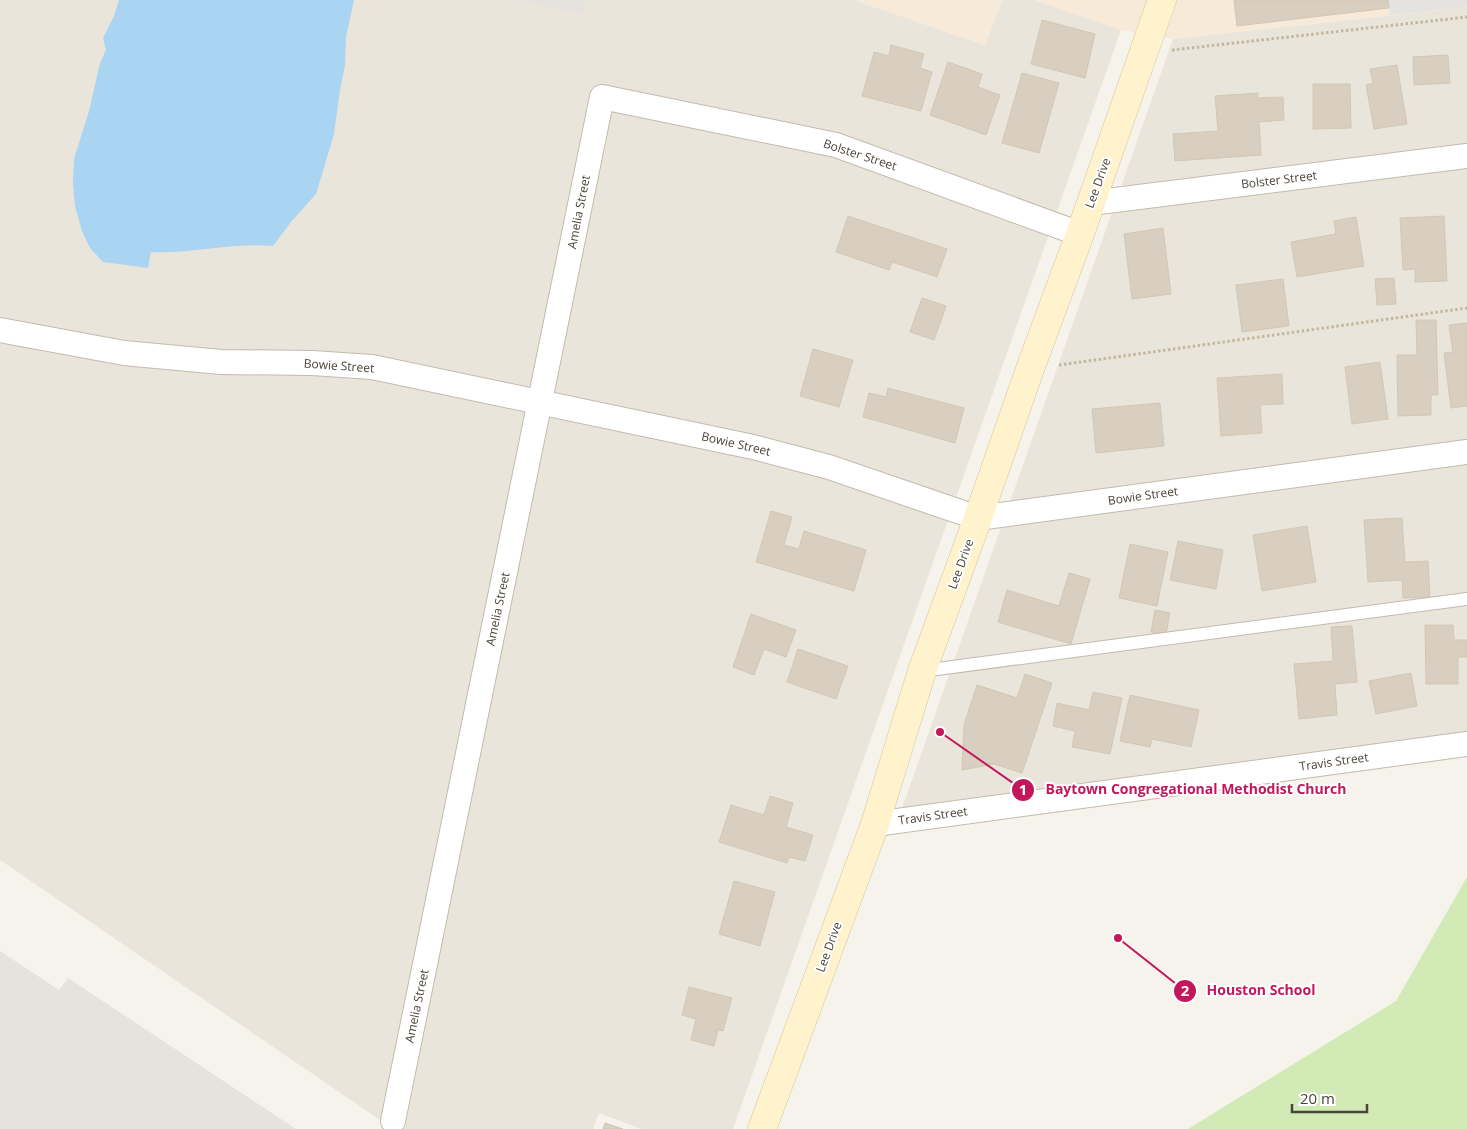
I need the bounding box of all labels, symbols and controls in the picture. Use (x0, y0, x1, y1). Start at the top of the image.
street label: Bolster Street (821, 135, 899, 174)
street label: Lee Drive (1081, 155, 1115, 210)
street label: Bolster Street (1240, 166, 1318, 193)
street label: Amelia Street (563, 174, 594, 250)
street label: Bowie Street (303, 355, 375, 376)
street label: Bowie Street (700, 427, 772, 460)
street label: Bowie Street (1107, 482, 1179, 509)
street label: Lee Drive (944, 536, 978, 591)
street label: Amelia Street (481, 571, 514, 647)
street label: Travis Street (1298, 748, 1370, 775)
callout: Baytown Congregational Methodist Church (1011, 775, 1357, 804)
text: 1 (1019, 779, 1027, 799)
text: Baytown Congregational Methodist Church (1046, 779, 1346, 798)
street label: Travis Street (897, 802, 969, 829)
street label: Lee Drive (812, 919, 846, 974)
street label: Amelia Street (400, 968, 433, 1044)
callout: Houston School (1172, 976, 1326, 1005)
text: 2 (1181, 980, 1190, 1000)
text: Houston School (1207, 980, 1315, 999)
scale bar (1292, 1082, 1367, 1114)
text: 20 m (1300, 1088, 1335, 1108)

